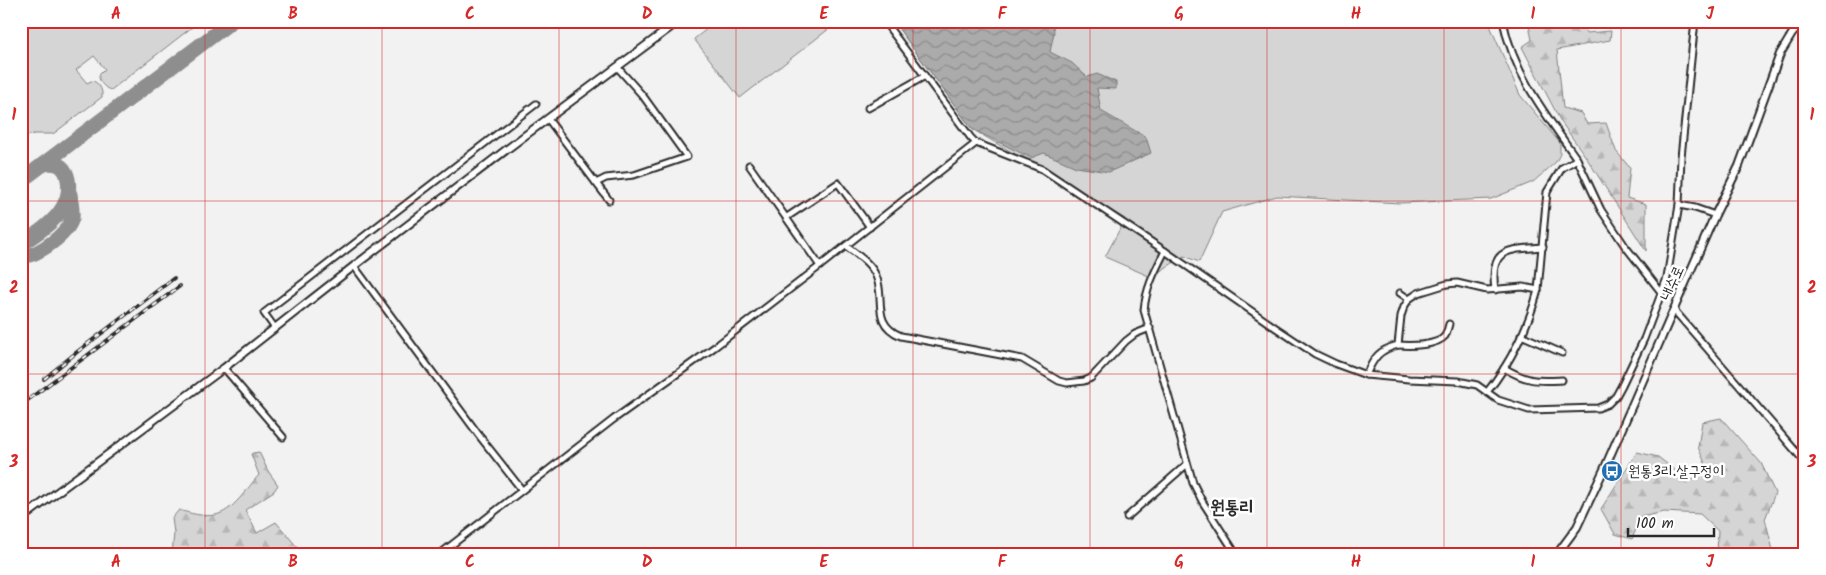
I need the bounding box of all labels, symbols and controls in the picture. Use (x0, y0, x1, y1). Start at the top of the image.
text: A (111, 2, 121, 27)
text: B (288, 2, 298, 27)
text: C (465, 2, 475, 27)
text: D (642, 2, 653, 27)
text: E (820, 2, 830, 27)
text: F (998, 2, 1008, 27)
text: G (1174, 2, 1184, 27)
text: H (1351, 2, 1361, 27)
text: I (1531, 2, 1536, 27)
text: J (1706, 2, 1715, 27)
text: 1 (12, 103, 17, 128)
text: 1 (1810, 103, 1815, 128)
street label: 내수로 (1655, 262, 1691, 305)
text: 2 (9, 276, 19, 301)
text: 2 (1807, 276, 1817, 301)
text: 3 (9, 450, 19, 475)
text: 3 (1807, 450, 1817, 475)
bus stop icon: 원통3리.살구정이 (1600, 459, 1624, 483)
place label: 원통3리.살구정이 (1628, 460, 1725, 484)
district label: 원통리 (1210, 494, 1254, 523)
scale bar (1628, 505, 1715, 537)
text: 100 m (1636, 512, 1674, 536)
text: A (111, 550, 121, 575)
text: B (288, 550, 298, 575)
text: C (465, 550, 475, 575)
text: D (642, 550, 653, 575)
text: E (820, 550, 830, 575)
text: F (998, 550, 1008, 575)
text: G (1174, 550, 1184, 575)
text: H (1351, 550, 1361, 575)
text: I (1531, 550, 1536, 575)
text: J (1706, 550, 1715, 575)

